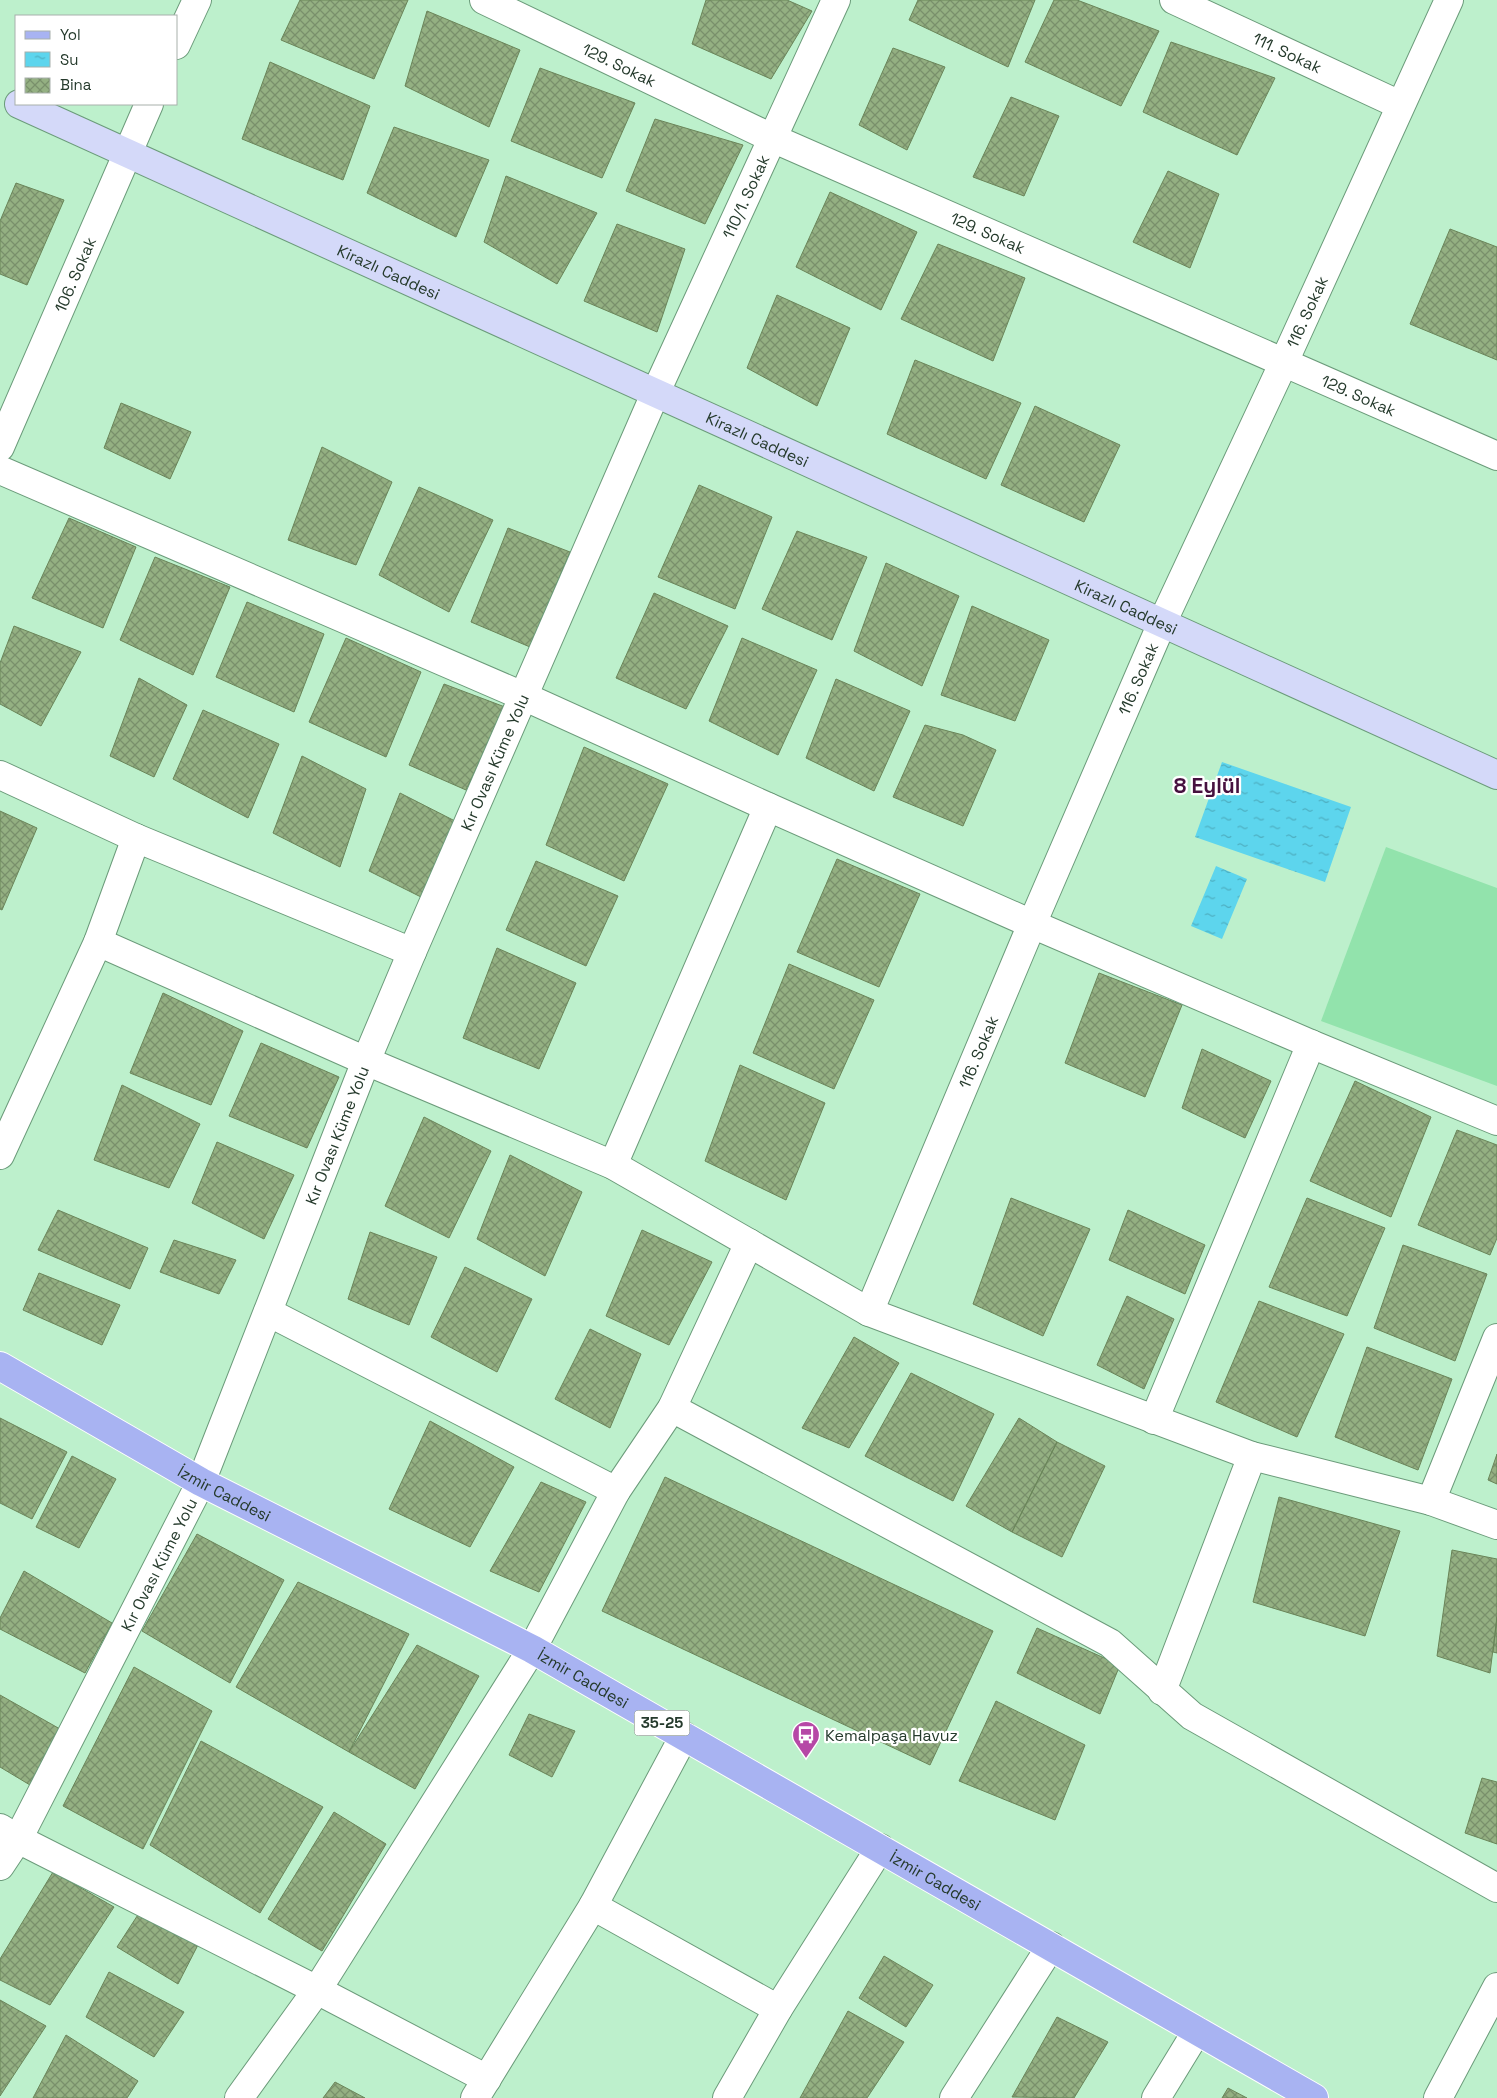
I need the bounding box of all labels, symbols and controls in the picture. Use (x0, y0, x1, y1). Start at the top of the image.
legend (15, 15, 178, 105)
text: Yol (60, 25, 81, 44)
street label: 111. Sokak (1249, 28, 1325, 78)
street label: 129. Sokak (579, 39, 660, 92)
text: Su (60, 50, 78, 69)
text: Bina (60, 75, 92, 94)
street label: 110/1. Sokak (718, 151, 775, 242)
street label: 129. Sokak (947, 208, 1029, 259)
street label: 106. Sokak (50, 233, 101, 316)
street label: Kirazlı Caddesi (334, 240, 443, 305)
street label: 116. Sokak (1282, 272, 1333, 351)
street label: 129. Sokak (1318, 370, 1399, 422)
street label: Kirazlı Caddesi (703, 407, 812, 472)
street label: Kirazlı Caddesi (1071, 575, 1181, 640)
street label: 116. Sokak (1114, 639, 1163, 718)
street label: Kır Ovası Küme Yolu (456, 691, 534, 834)
district label: 8 Eylül (1174, 772, 1240, 799)
street label: 116. Sokak (954, 1012, 1003, 1092)
street label: Kır Ovası Küme Yolu (301, 1063, 374, 1208)
street label: İzmir Caddesi (174, 1461, 274, 1526)
street label: Kır Ovası Küme Yolu (116, 1494, 202, 1635)
street label: İzmir Caddesi (534, 1644, 632, 1713)
road number: 35-25 (634, 1710, 690, 1736)
bus stop icon: Kemalpaşa Havuz (791, 1720, 821, 1759)
place label: Kemalpaşa Havuz (825, 1725, 958, 1746)
street label: İzmir Caddesi (886, 1847, 985, 1916)

